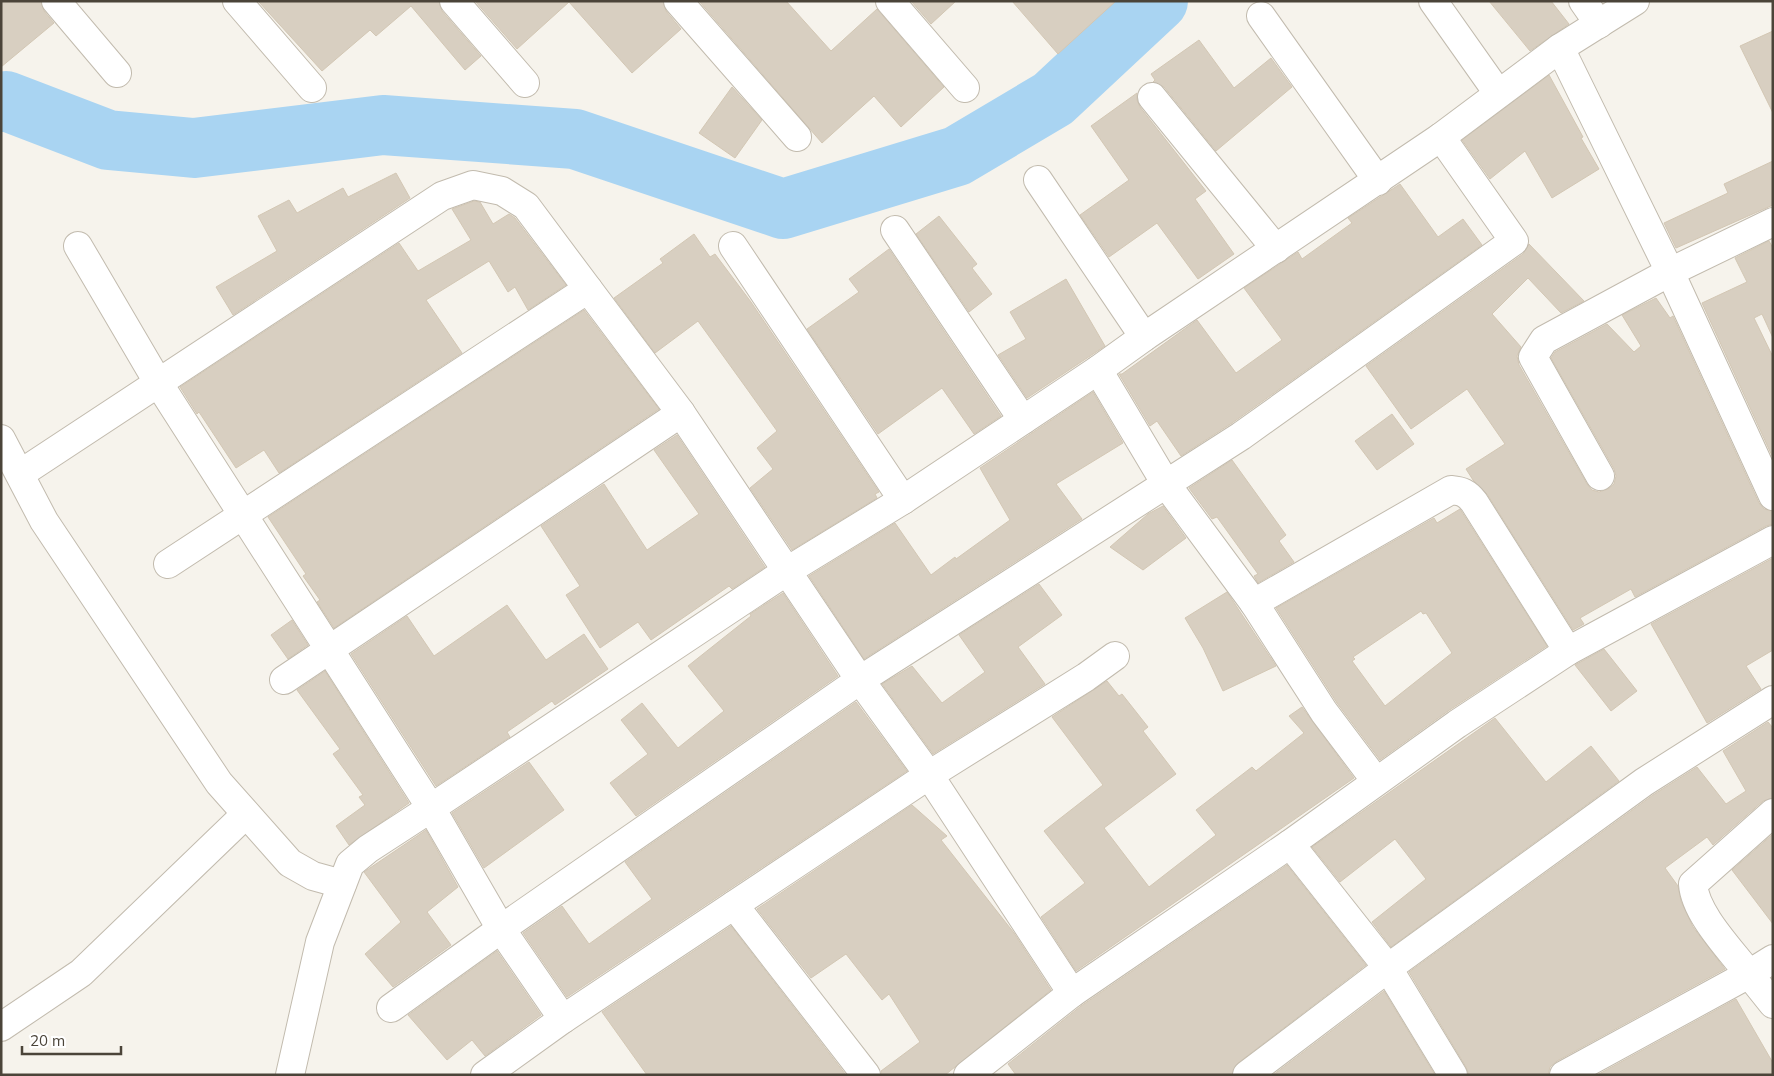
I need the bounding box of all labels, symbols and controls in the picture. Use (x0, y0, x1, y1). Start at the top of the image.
scale bar (22, 1024, 121, 1056)
text: 20 m (30, 1031, 65, 1050)

